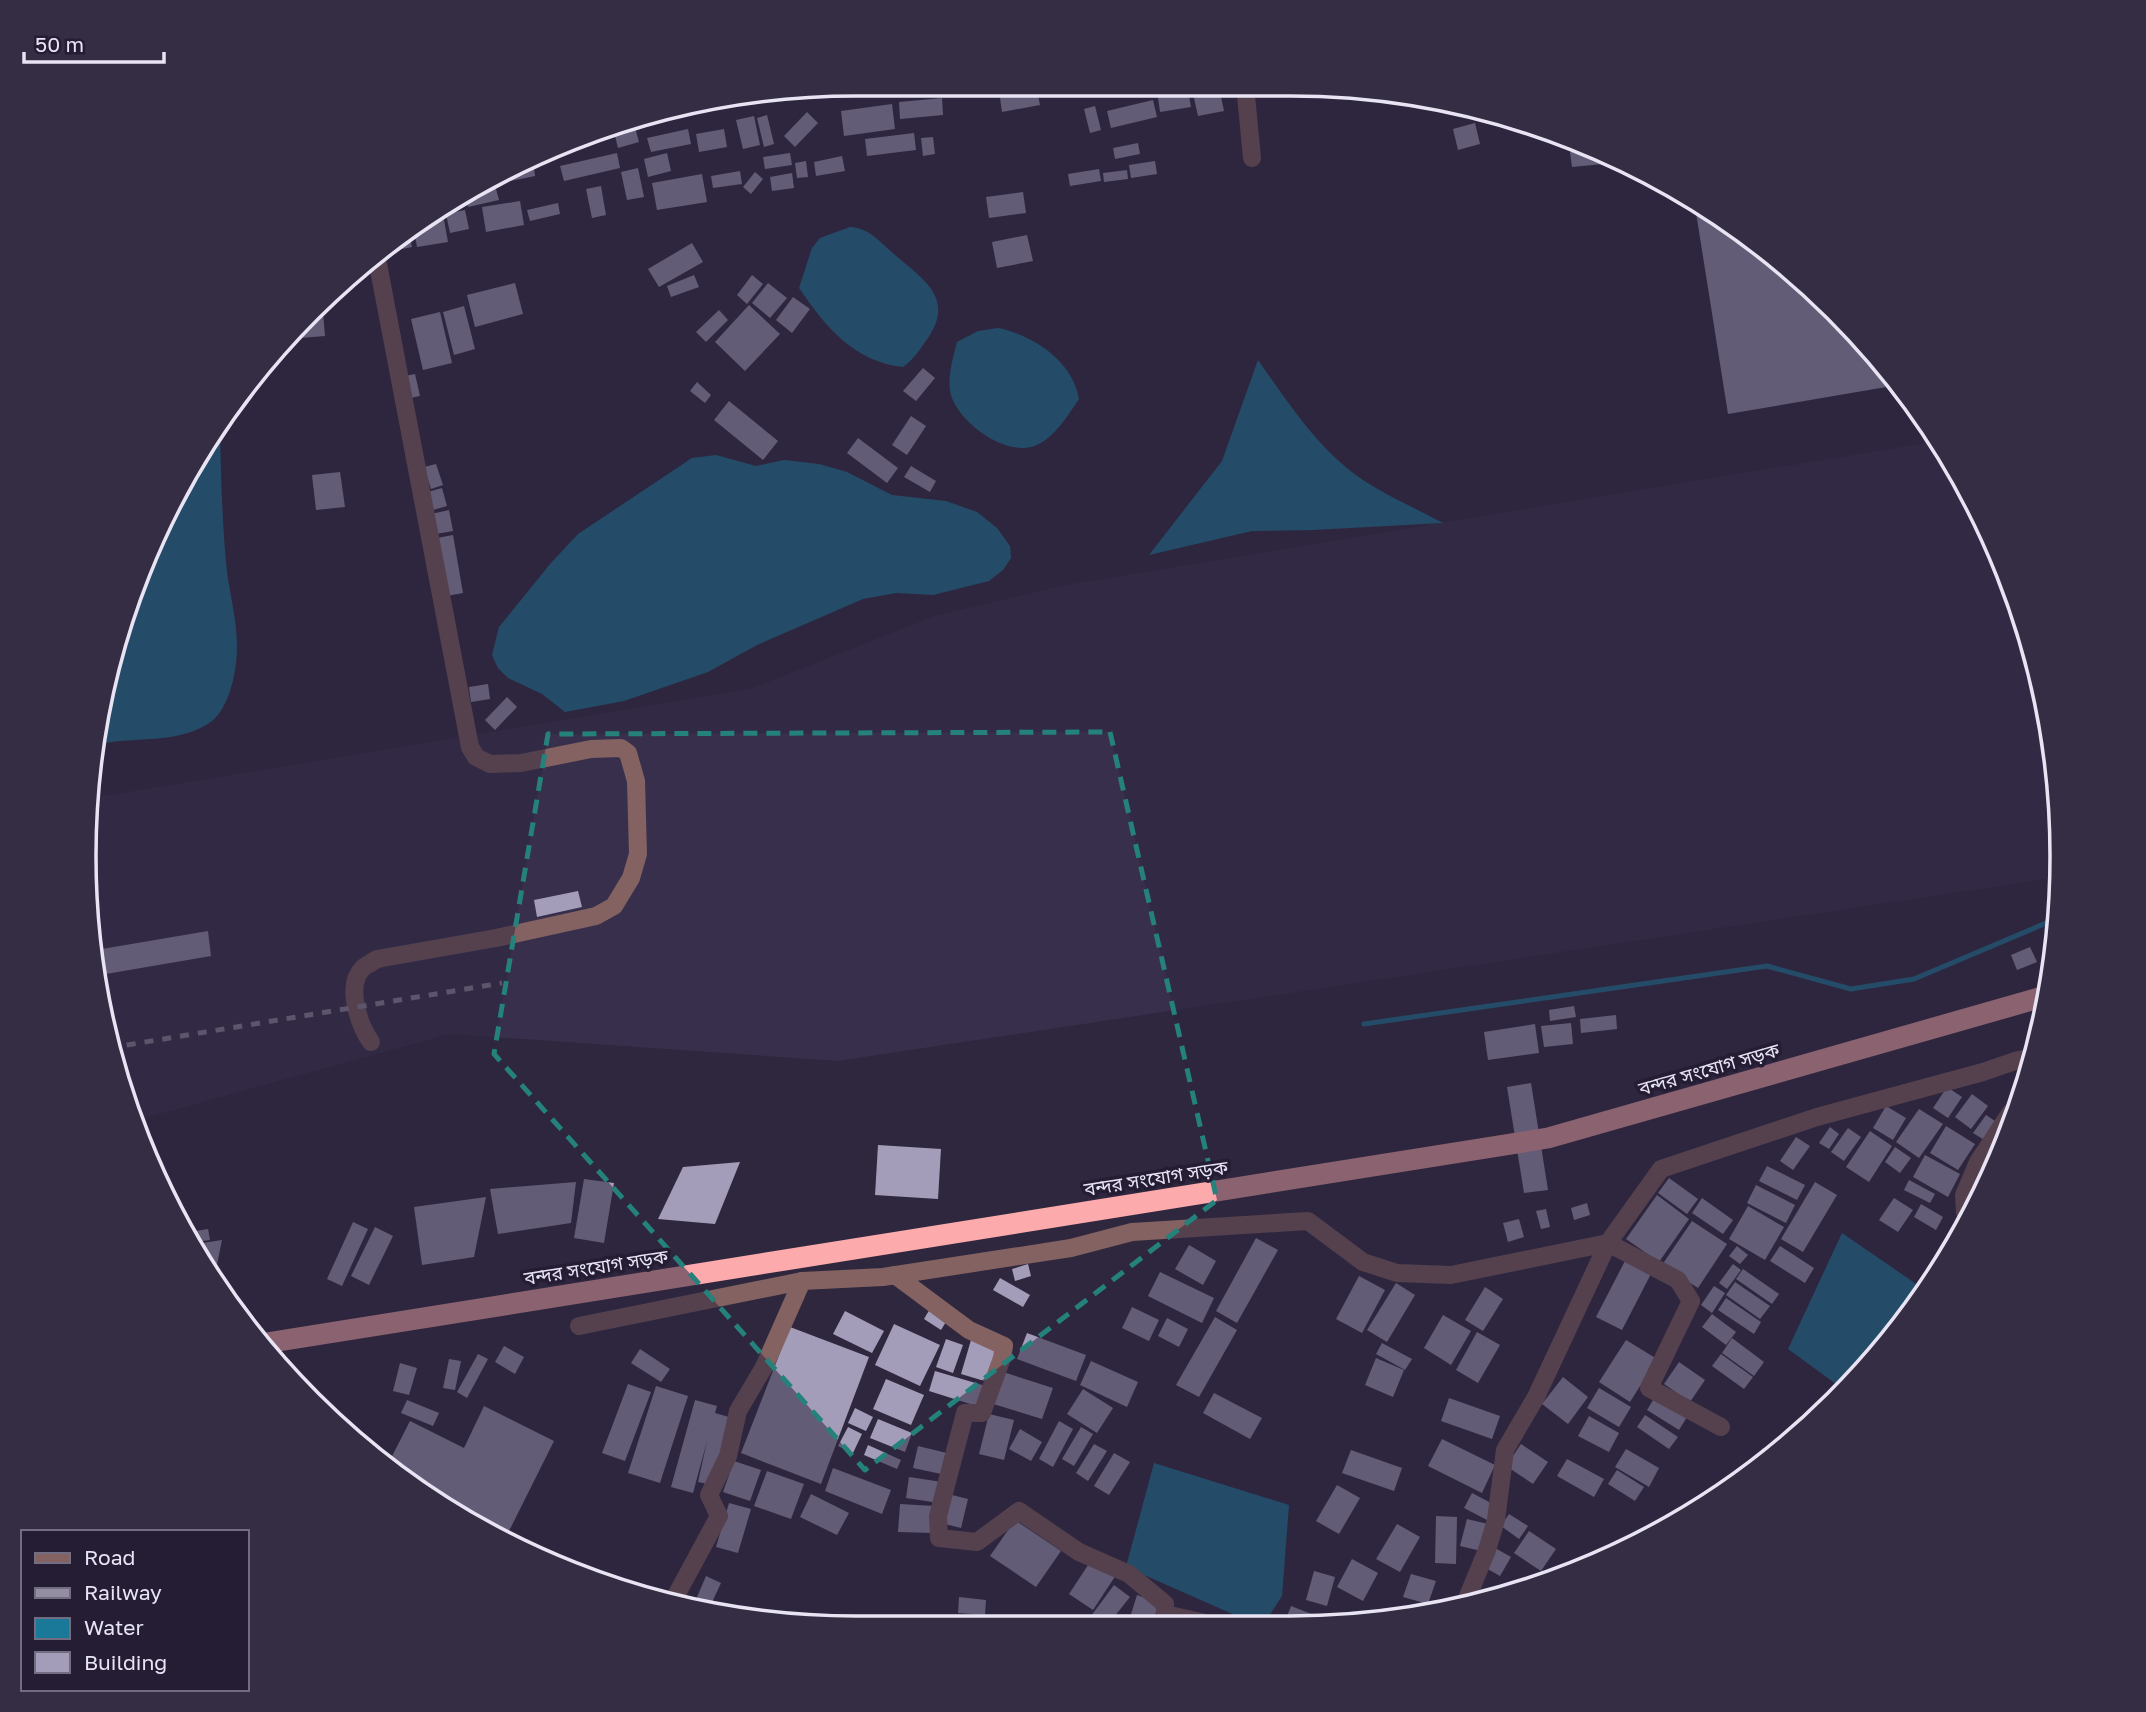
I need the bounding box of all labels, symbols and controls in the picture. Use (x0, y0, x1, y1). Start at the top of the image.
scale bar (24, 21, 164, 65)
text: 50 m (35, 31, 84, 57)
street label: বন্দর সংযোগ সড়ক (1635, 1037, 1782, 1100)
street label: বন্দর সংযোগ সড়ক (1081, 1155, 1230, 1200)
street label: বন্দর সংযোগ সড়ক (521, 1244, 670, 1289)
legend (21, 1530, 248, 1691)
text: Road (84, 1544, 135, 1570)
text: Railway (84, 1579, 162, 1605)
text: Water (84, 1614, 144, 1640)
text: Building (84, 1649, 167, 1675)

